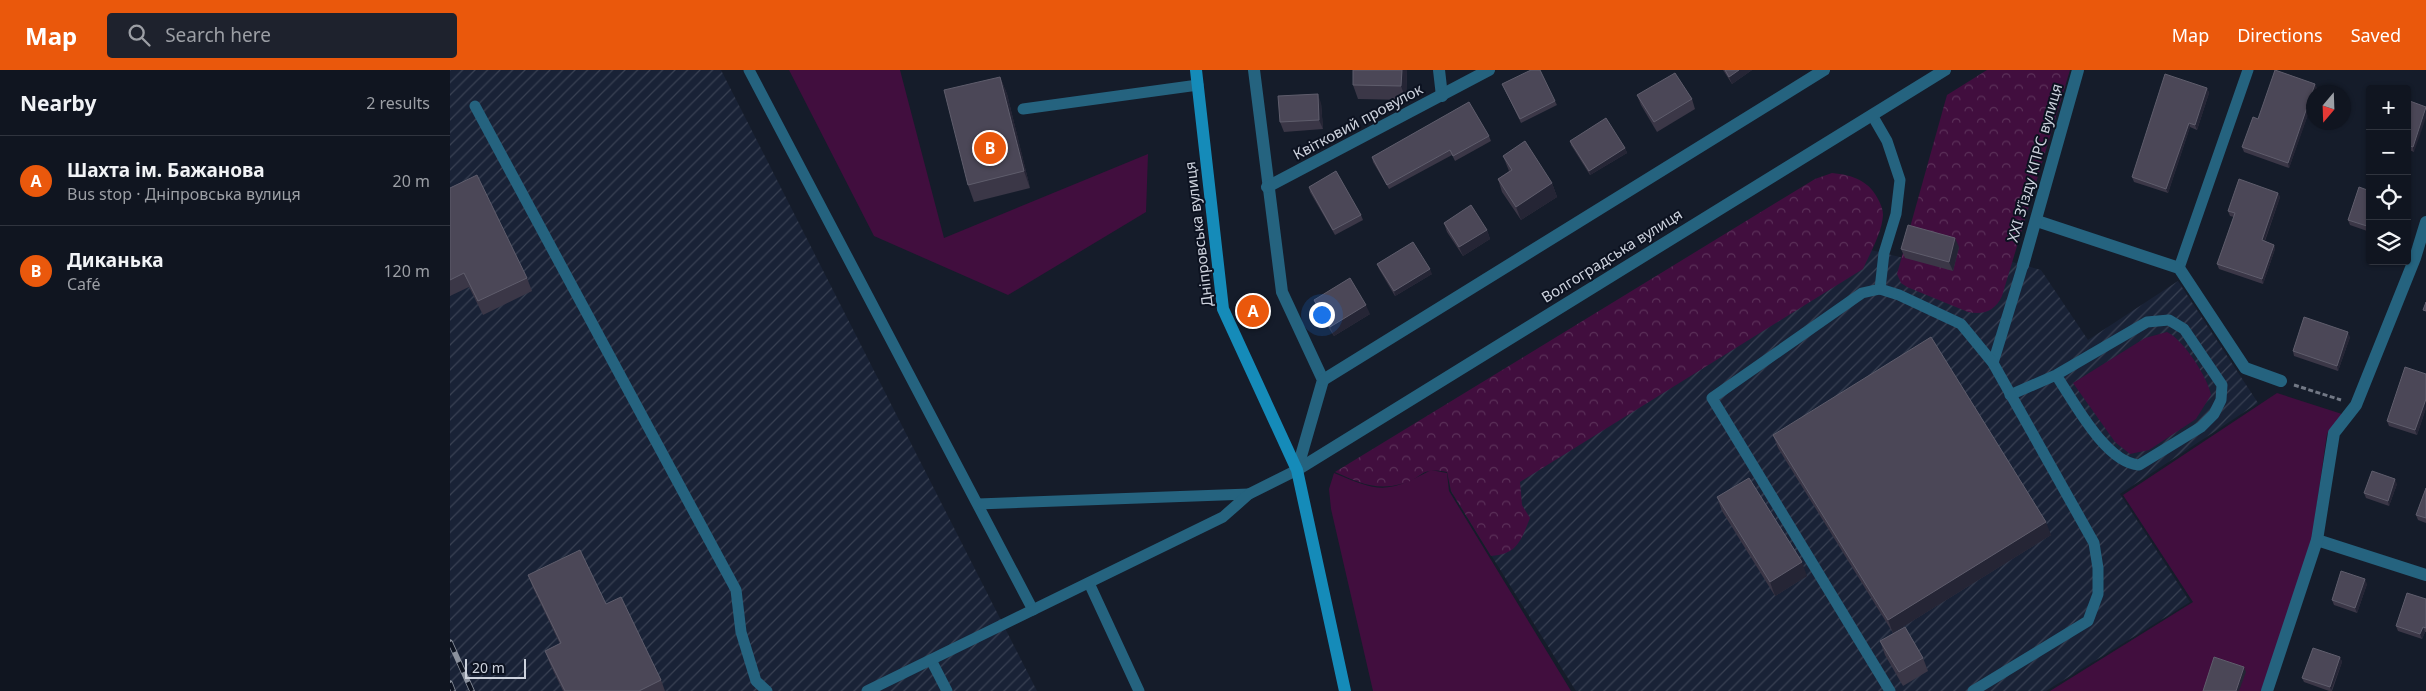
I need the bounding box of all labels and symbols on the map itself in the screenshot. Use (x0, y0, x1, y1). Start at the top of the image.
street label: Квітковий провулок (1289, 78, 1426, 164)
street label: XXI З’їзду КПРС вулиця (2002, 81, 2066, 244)
north arrow (2306, 85, 2351, 130)
pin: B (974, 129, 1006, 167)
street label: Дніпровська вулиця (1179, 160, 1217, 308)
street label: Волгоградська вулиця (1537, 204, 1686, 307)
pin: A (1237, 292, 1269, 330)
your location (1309, 302, 1335, 328)
scale bar (465, 656, 526, 679)

